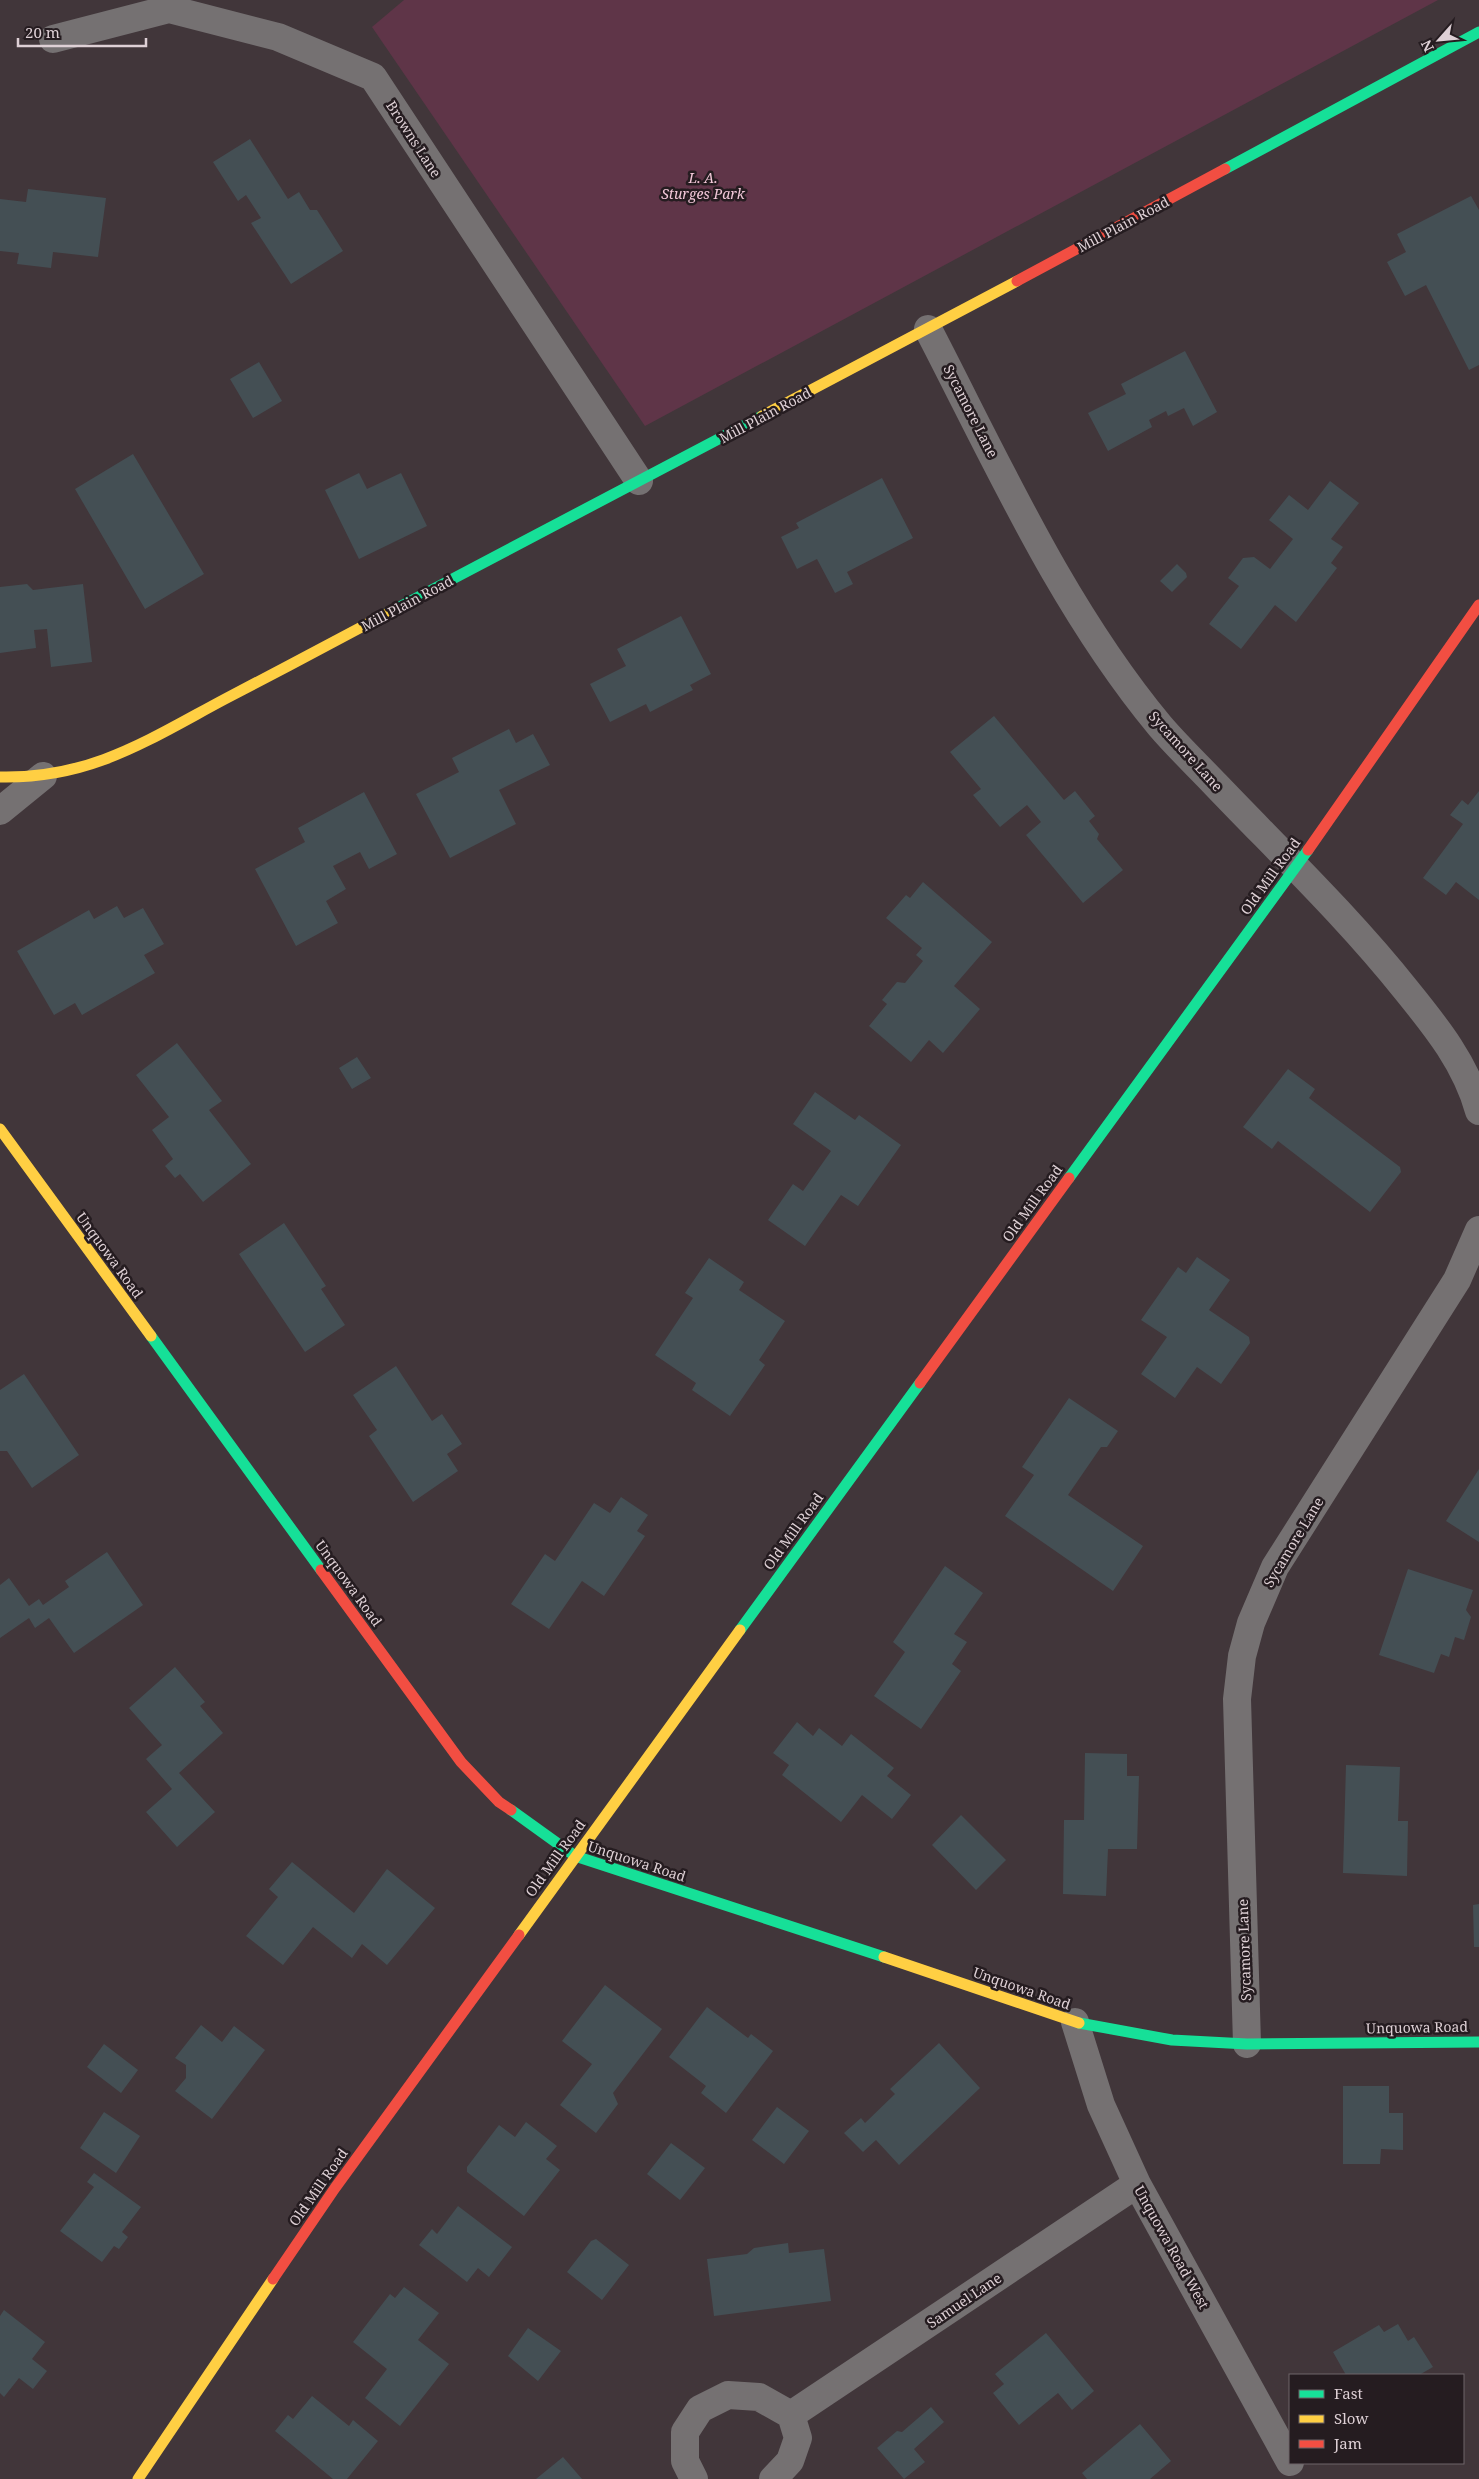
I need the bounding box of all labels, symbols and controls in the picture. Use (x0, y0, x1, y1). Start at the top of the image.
scale bar (18, 15, 145, 47)
north arrow (1414, 15, 1464, 65)
text: 20 m (25, 22, 60, 42)
text: N (1416, 37, 1438, 55)
street label: Browns Lane (382, 97, 446, 181)
park label: L. A. Sturges Park (661, 168, 746, 203)
street label: Mill Plain Road (1074, 192, 1173, 256)
street label: Sycamore Lane (939, 361, 1003, 461)
street label: Mill Plain Road (716, 383, 815, 447)
street label: Mill Plain Road (358, 571, 457, 635)
street label: Sycamore Lane (1145, 707, 1227, 795)
street label: Old Mill Road (1236, 833, 1305, 918)
street label: Old Mill Road (998, 1160, 1067, 1245)
street label: Unquowa Road (72, 1208, 148, 1302)
street label: Old Mill Road (759, 1488, 828, 1573)
street label: Sycamore Lane (1259, 1493, 1327, 1591)
street label: Unquowa Road (311, 1536, 387, 1630)
street label: Old Mill Road (521, 1815, 590, 1900)
street label: Unquowa Road (586, 1836, 689, 1886)
street label: Sycamore Lane (1233, 1899, 1255, 2001)
street label: Unquowa Road (971, 1962, 1074, 2014)
street label: Unquowa Road (1366, 2017, 1469, 2037)
street label: Old Mill Road (284, 2144, 352, 2230)
street label: Unquowa Road West (1130, 2182, 1214, 2312)
street label: Samuel Lane (923, 2268, 1005, 2332)
legend (1289, 2374, 1464, 2464)
text: Fast (1334, 2383, 1363, 2403)
text: Slow (1334, 2408, 1368, 2428)
text: Jam (1333, 2433, 1362, 2453)

